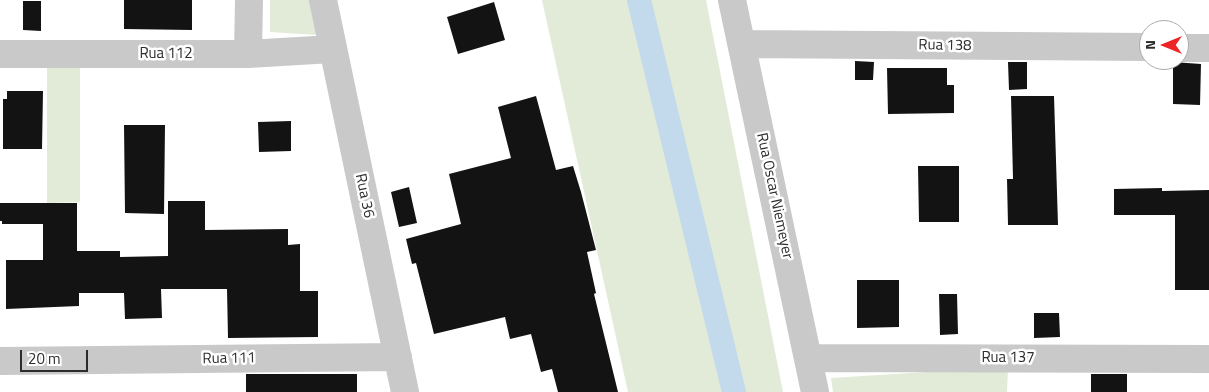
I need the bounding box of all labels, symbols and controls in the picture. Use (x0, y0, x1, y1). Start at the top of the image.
north arrow (1139, 20, 1189, 70)
street label: Rua 138 (918, 37, 972, 55)
text: N (1139, 40, 1160, 50)
street label: Rua 112 (139, 45, 193, 63)
street label: Rua Oscar Niemeyer (752, 131, 796, 261)
street label: Rua 36 (351, 172, 377, 220)
scale bar (22, 340, 90, 372)
text: 20 m (28, 347, 61, 370)
street label: Rua 137 (981, 349, 1035, 367)
street label: Rua 111 (202, 350, 256, 368)

